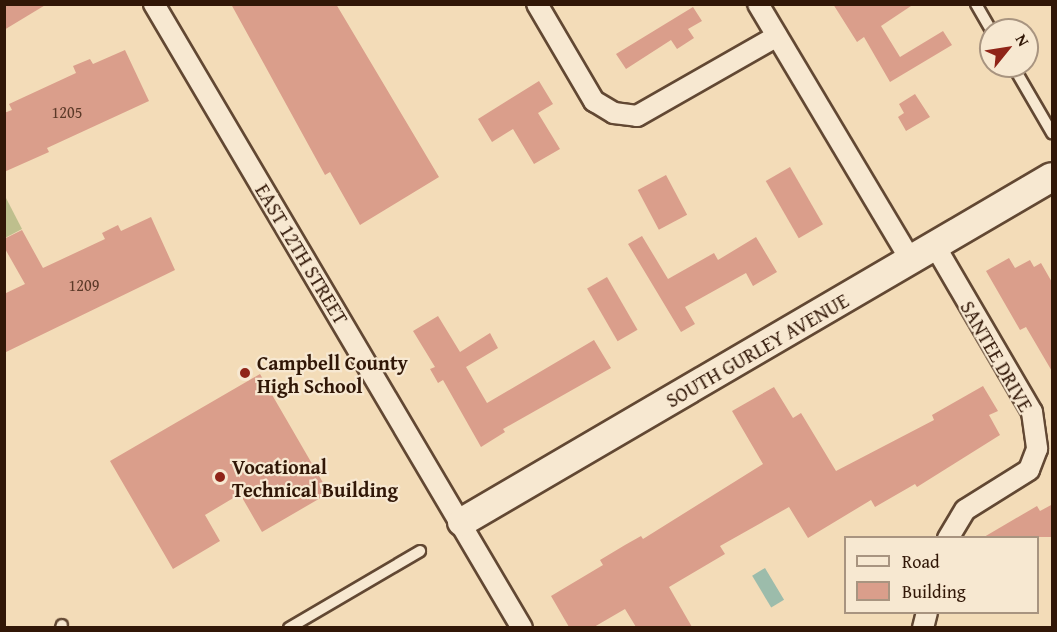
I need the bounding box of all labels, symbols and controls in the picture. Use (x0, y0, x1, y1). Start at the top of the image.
north arrow (979, 18, 1039, 78)
text: N (1010, 29, 1036, 51)
house number: 1205 (52, 102, 82, 122)
street label: EAST 12TH STREET (251, 179, 353, 329)
house number: 1209 (69, 275, 99, 295)
street label: SOUTH GURLEY AVENUE (661, 288, 853, 412)
street label: SANTEE DRIVE (956, 296, 1038, 416)
place label: Campbell County High School (257, 350, 408, 397)
marker: Campbell County High School (238, 366, 252, 380)
place label: Vocational Technical Building (232, 454, 398, 501)
marker: Vocational Technical Building (213, 470, 227, 484)
legend (844, 536, 1039, 614)
text: Road (902, 548, 940, 575)
text: Building (902, 578, 966, 605)

